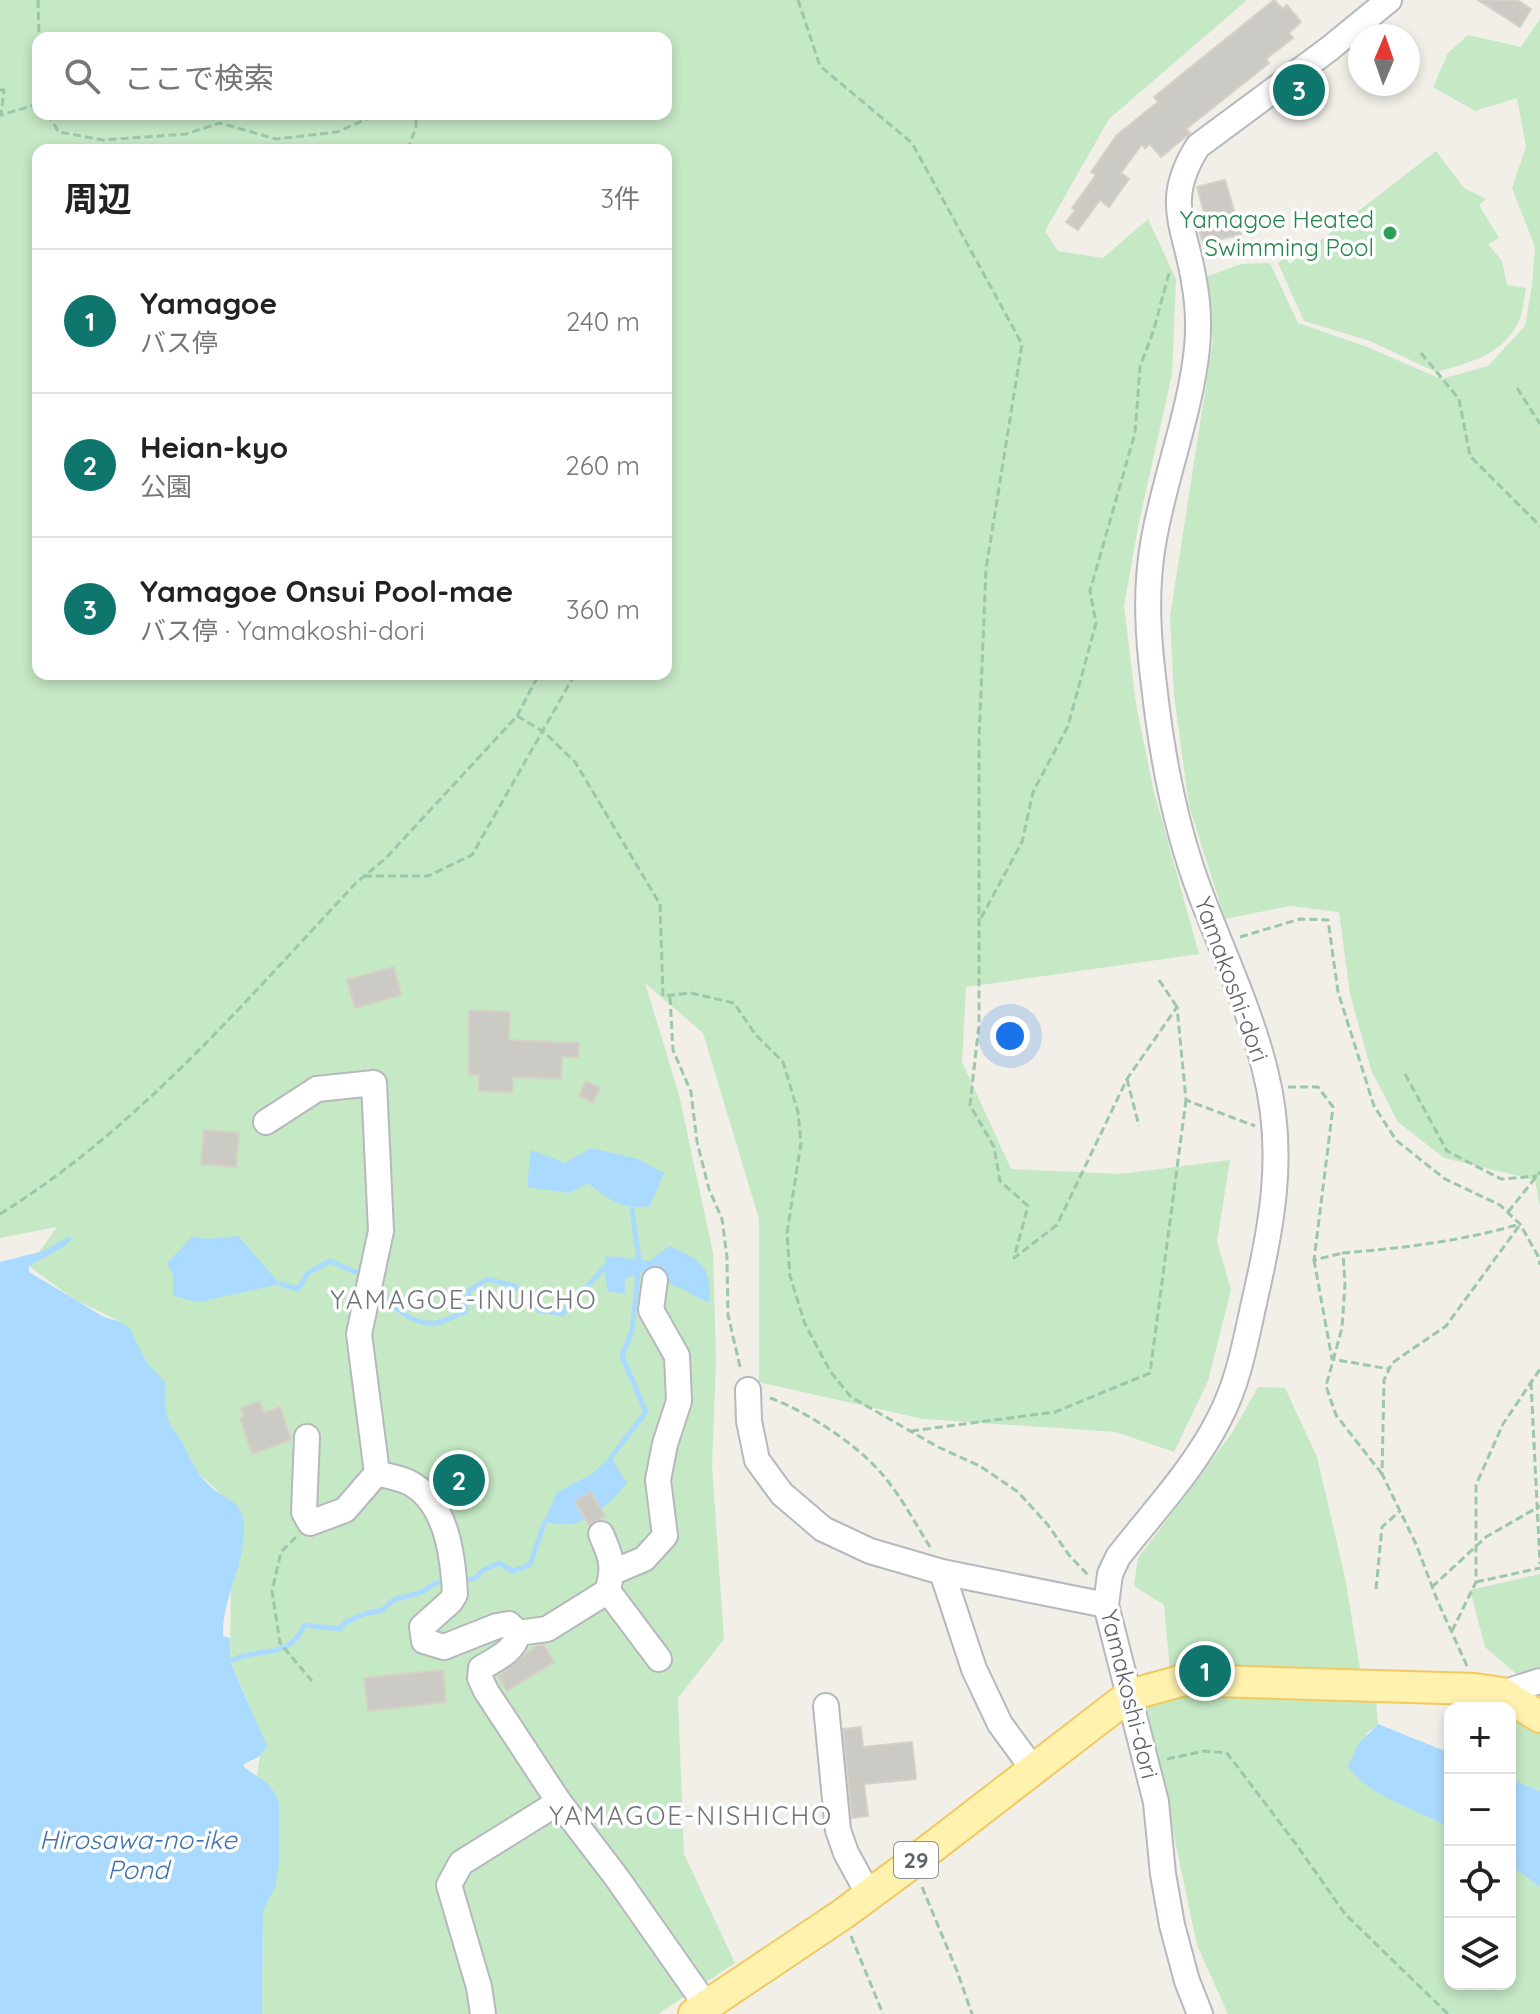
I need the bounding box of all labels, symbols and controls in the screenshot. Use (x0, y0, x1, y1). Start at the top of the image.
north arrow (1348, 24, 1420, 96)
search box (32, 32, 672, 120)
icon: search (60, 54, 104, 98)
text: ここで検索 (124, 59, 274, 97)
pin: 3 (1273, 60, 1325, 120)
text: 周辺 (64, 177, 132, 220)
text: 3件 (600, 182, 640, 215)
place label: Yamagoe Heated Swimming Pool (1180, 204, 1374, 262)
marker: Yamagoe Heated Swimming Pool (1381, 224, 1399, 242)
text: Yamagoe (140, 284, 277, 322)
text: 1 (85, 305, 95, 338)
text: 240 m (566, 305, 640, 338)
text: バス停 (140, 326, 218, 359)
text: Heian-kyo (140, 428, 288, 466)
text: 2 (83, 449, 97, 482)
text: 260 m (565, 449, 640, 482)
text: 公園 (140, 470, 192, 503)
text: Yamagoe Onsui Pool-mae (140, 572, 513, 610)
text: 3 (83, 593, 97, 626)
text: 360 m (566, 593, 640, 626)
text: バス停 · Yamakoshi-dori (140, 614, 425, 647)
street label: Yamakoshi-dori (1188, 892, 1276, 1066)
your location (990, 1016, 1030, 1056)
district label: YAMAGOE-INUICHO (330, 1283, 598, 1316)
pin: 2 (433, 1450, 485, 1510)
street label: Yamakoshi-dori (1094, 1606, 1166, 1782)
pin: 1 (1179, 1641, 1231, 1701)
map controls (1444, 1702, 1516, 1990)
button: + (1444, 1702, 1516, 1774)
button: − (1444, 1774, 1516, 1846)
district label: YAMAGOE-NISHICHO (549, 1799, 833, 1832)
water label: Hirosawa-no-ike Pond (39, 1823, 238, 1886)
road number: 29 (894, 1842, 938, 1878)
button: locate (1444, 1846, 1516, 1918)
button: layers (1444, 1918, 1516, 1990)

